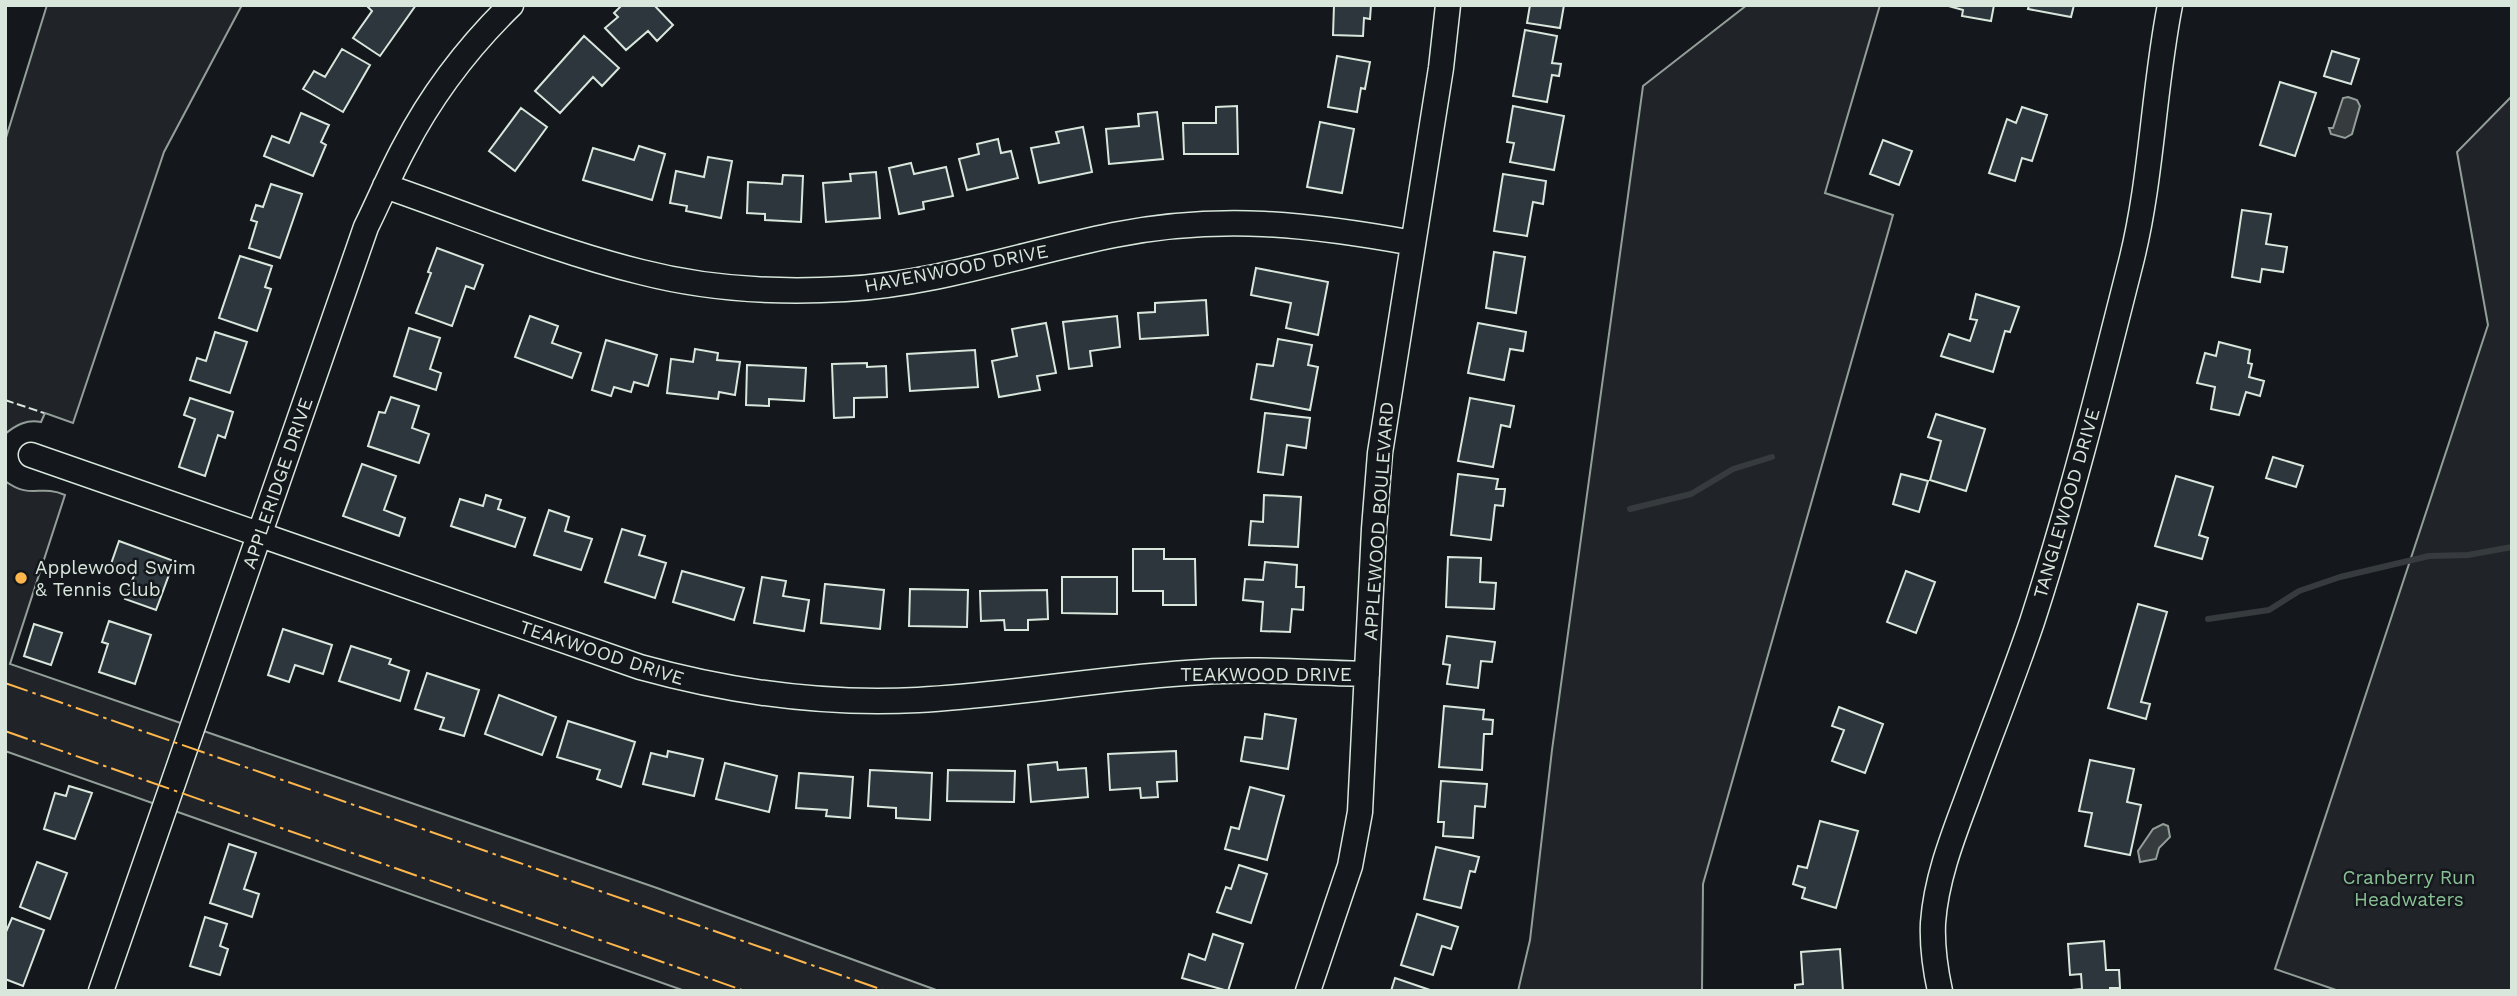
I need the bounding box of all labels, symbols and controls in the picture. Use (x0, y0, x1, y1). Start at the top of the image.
street label: HAVENWOOD DRIVE (862, 239, 1050, 298)
street label: APPLERIDGE DRIVE (237, 394, 318, 572)
street label: APPLEWOOD BOULEVARD (1359, 401, 1398, 641)
street label: TANGLEWOOD DRIVE (2028, 405, 2105, 601)
place label: Applewood Swim & Tennis Club (35, 556, 196, 601)
marker: Applewood Swim & Tennis Club (13, 570, 29, 586)
street label: TEAKWOOD DRIVE (517, 615, 687, 690)
street label: TEAKWOOD DRIVE (1180, 663, 1352, 686)
park label: Cranberry Run Headwaters (2342, 866, 2476, 911)

